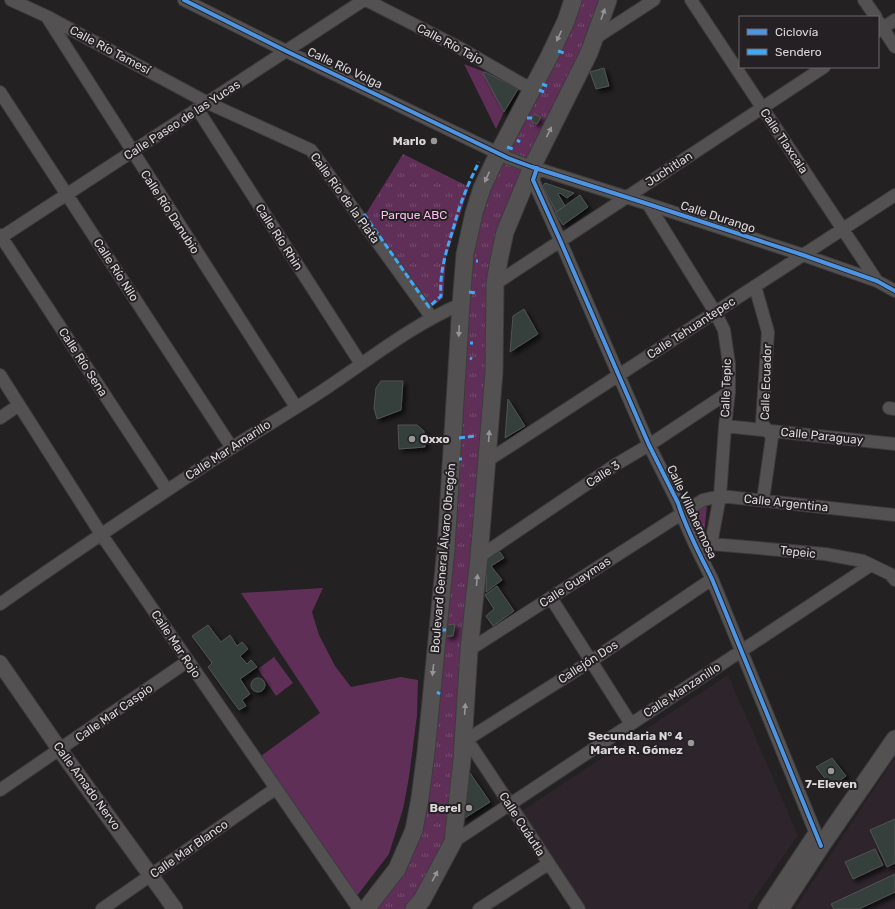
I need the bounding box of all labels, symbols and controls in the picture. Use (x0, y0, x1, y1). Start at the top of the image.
one-way arrow (600, 8, 606, 20)
legend (739, 16, 879, 68)
street label: Calle Río Tajo (415, 21, 486, 67)
street label: Calle Río Tamesí (67, 23, 154, 78)
text: Ciclovía (775, 25, 818, 39)
one-way arrow (556, 30, 562, 42)
street label: Calle Río Volga (305, 44, 385, 92)
text: Sendero (775, 45, 822, 59)
street label: Calle Paseo de las Yucas (121, 77, 243, 163)
street label: Calle Tlaxcala (757, 106, 811, 176)
one-way arrow (546, 126, 552, 138)
place label: Marlo (393, 134, 426, 148)
marker: Marlo (429, 136, 439, 146)
street label: Juchitlan (643, 149, 695, 189)
street label: Calle Río de la Plata (307, 150, 383, 246)
street label: Calle Río Danubio (138, 167, 202, 257)
one-way arrow (484, 171, 490, 183)
street label: Calle Durango (679, 198, 757, 236)
street label: Calle Río Rhin (252, 201, 306, 273)
park label: Parque ABC (381, 208, 447, 222)
street label: Calle Río Nilo (91, 236, 141, 304)
street label: Calle Tehuantepec (644, 294, 738, 362)
street label: Calle Río Sena (56, 325, 110, 399)
one-way arrow (456, 325, 463, 337)
street label: Calle Ecuador (758, 343, 774, 420)
street label: Calle Tepic (718, 358, 734, 418)
street label: Calle Mar Amarillo (183, 417, 273, 483)
street label: Calle Paraguay (780, 425, 864, 447)
one-way arrow (486, 430, 493, 442)
place label: Oxxo (420, 432, 450, 446)
marker: Oxxo (407, 434, 417, 444)
street label: Calle 3 (584, 458, 622, 490)
street label: Boulevard General Álvaro Obregón (428, 462, 458, 654)
street label: Calle Villahermosa (664, 463, 720, 561)
street label: Calle Argentina (743, 492, 829, 514)
street label: Tepeic (779, 543, 817, 561)
street label: Calle Guaymas (537, 554, 613, 610)
one-way arrow (473, 574, 480, 586)
street label: Calle Mar Rojo (148, 608, 204, 680)
street label: Callejón Dos (555, 637, 621, 687)
street label: Calle Manzanillo (641, 660, 723, 720)
one-way arrow (430, 664, 437, 676)
street label: Calle Mar Caspio (73, 681, 155, 745)
one-way arrow (462, 703, 469, 715)
place label: Secundaria N° 4 Marte R. Gómez (588, 729, 683, 757)
marker: Secundaria N° 4 Marte R. Gómez (686, 738, 696, 748)
street label: Calle Amado Nervo (50, 739, 124, 833)
marker: 7-Eleven (826, 766, 836, 776)
place label: 7-Eleven (805, 777, 857, 791)
street label: Calle Cuáutla (496, 789, 548, 859)
place label: Berel (429, 801, 461, 815)
marker: Berel (464, 803, 474, 813)
street label: Calle Mar Blanco (147, 817, 231, 881)
one-way arrow (431, 870, 438, 882)

